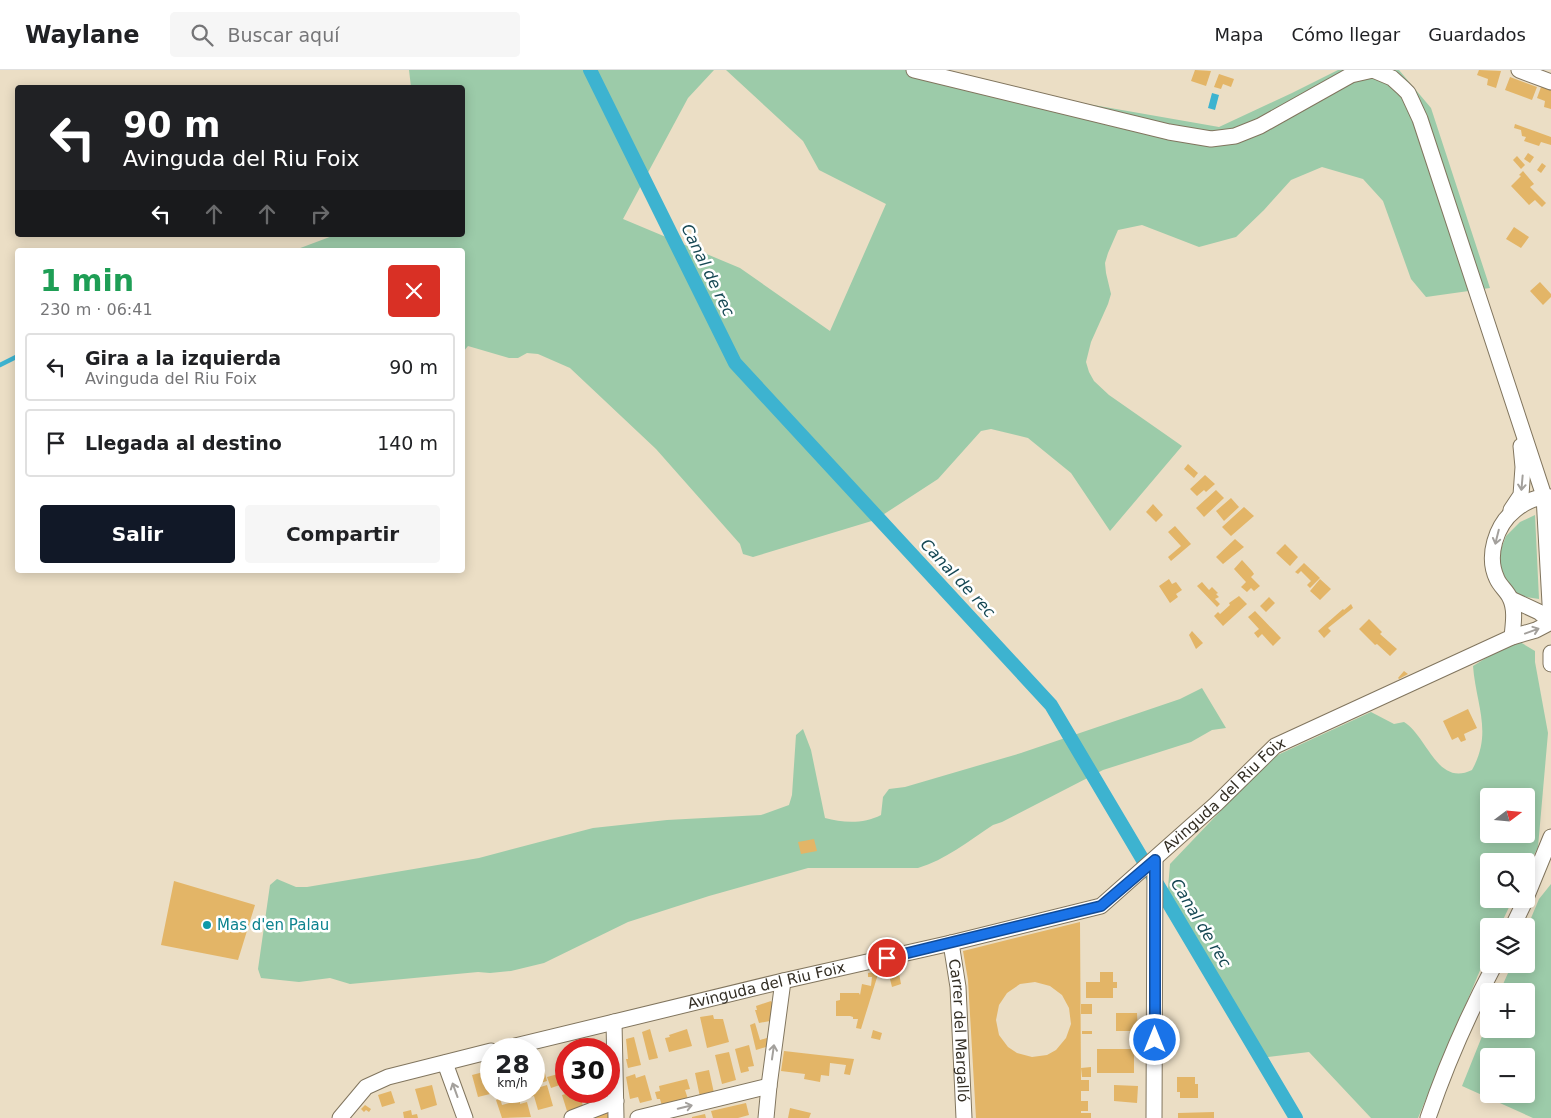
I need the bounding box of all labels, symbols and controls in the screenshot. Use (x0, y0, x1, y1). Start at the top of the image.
search box (170, 12, 520, 57)
text: Waylane (25, 21, 140, 49)
icon: search (188, 21, 216, 49)
text: Buscar aquí (228, 24, 339, 46)
text: Mapa (1214, 24, 1263, 45)
text: Cómo llegar (1291, 24, 1400, 45)
text: Guardados (1428, 24, 1526, 45)
icon: left (40, 105, 105, 170)
text: 90 m (123, 105, 220, 145)
text: Avinguda del Riu Foix (123, 146, 360, 171)
icon: left (147, 200, 175, 228)
icon: ahead (200, 200, 228, 228)
icon: ahead (253, 200, 281, 228)
icon: right (306, 200, 334, 228)
water label: Canal de rec (677, 221, 739, 320)
text: 1 min (40, 263, 134, 298)
button: close (388, 265, 440, 317)
text: 230 m · 06:41 (40, 300, 153, 319)
text: Gira a la izquierda (85, 347, 281, 369)
icon: left (42, 353, 70, 381)
text: 90 m (389, 356, 438, 378)
text: Avinguda del Riu Foix (85, 369, 257, 388)
icon: arrive (42, 429, 70, 457)
text: Llegada al destino (85, 432, 282, 454)
text: 140 m (377, 432, 438, 454)
one-way arrow (1517, 475, 1527, 491)
button: Salir (40, 505, 235, 563)
button: Compartir (245, 505, 440, 563)
one-way arrow (1491, 528, 1501, 544)
water label: Canal de rec (917, 535, 999, 621)
one-way arrow (1524, 626, 1539, 635)
street label: Avinguda del Riu Foix (1159, 733, 1288, 856)
north arrow (1480, 788, 1535, 842)
map controls (1480, 788, 1535, 1103)
button: search (1480, 853, 1535, 908)
water label: Canal de rec (1167, 875, 1235, 971)
place label: Mas d'en Palau (217, 916, 329, 934)
button: layers (1480, 918, 1535, 973)
marker: Mas d'en Palau (201, 919, 213, 931)
pin (866, 937, 908, 979)
icon: arrive (873, 944, 901, 972)
street label: Avinguda del Riu Foix (686, 958, 847, 1013)
street label: Carrer del Margalló (945, 958, 972, 1103)
button: + (1480, 983, 1535, 1038)
position arrow (1128, 1013, 1180, 1065)
speed limit sign: 30 (555, 1038, 620, 1103)
one-way arrow (769, 1044, 779, 1060)
button: − (1480, 1048, 1535, 1103)
text: 28 (495, 1050, 530, 1079)
text: km/h (497, 1076, 528, 1090)
one-way arrow (450, 1083, 459, 1099)
one-way arrow (677, 1101, 693, 1111)

